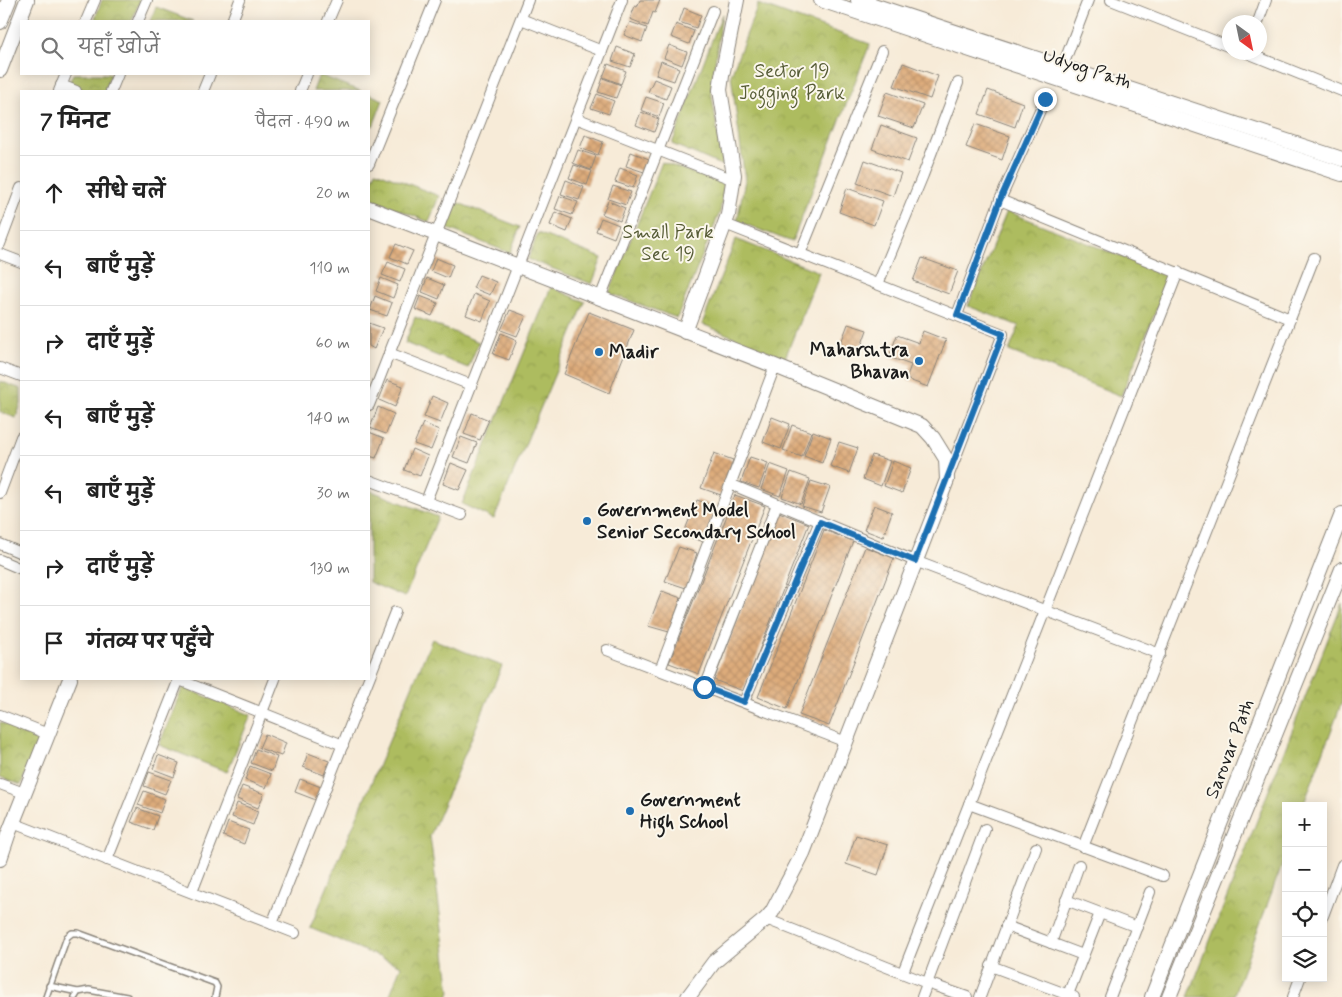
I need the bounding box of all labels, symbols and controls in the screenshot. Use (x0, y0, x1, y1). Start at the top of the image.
north arrow (1222, 15, 1267, 60)
search box (20, 20, 370, 75)
icon: search (38, 34, 66, 62)
text: यहाँ खोजें (78, 35, 160, 60)
street label: Udyog Path (1039, 43, 1134, 97)
park label: Sector 19 Jogging Park (739, 59, 845, 109)
route end (1034, 88, 1057, 111)
text: 7 मिनट (40, 108, 109, 136)
text: पैदल · 490 m (255, 112, 350, 133)
icon: ahead (40, 179, 68, 207)
text: सीधे चलें (87, 180, 165, 205)
text: 20 m (316, 183, 350, 204)
park label: Small Park Sec 19 (622, 220, 714, 267)
icon: left (40, 254, 68, 282)
text: बाएँ मुड़ें (87, 255, 154, 280)
text: 110 m (309, 258, 350, 279)
icon: right (40, 329, 68, 357)
text: दाएँ मुड़ें (87, 330, 153, 355)
text: 60 m (316, 333, 350, 354)
place label: Maharshtra Bhavan (810, 338, 909, 385)
place label: Madir (609, 340, 660, 365)
marker: Madir (593, 346, 605, 358)
marker: Maharshtra Bhavan (913, 355, 925, 367)
icon: left (40, 404, 68, 432)
text: बाएँ मुड़ें (87, 405, 154, 430)
text: 140 m (306, 408, 350, 429)
icon: left (40, 479, 68, 507)
text: बाएँ मुड़ें (87, 480, 154, 505)
text: 30 m (317, 483, 350, 504)
place label: Government Model Senior Secondary School (597, 498, 796, 545)
marker: Government Model Senior Secondary School (581, 515, 593, 527)
icon: right (40, 554, 68, 582)
text: दाएँ मुड़ें (87, 555, 153, 580)
text: 130 m (309, 558, 350, 579)
icon: arrive (40, 629, 68, 657)
text: गंतव्य पर पहुँचे (87, 630, 213, 655)
route start (693, 676, 716, 699)
street label: Sarovar Path (1200, 696, 1260, 802)
place label: Government High School (640, 788, 741, 838)
map controls (1282, 802, 1327, 982)
button: + (1282, 802, 1327, 847)
marker: Government High School (624, 805, 636, 817)
button: − (1282, 847, 1327, 892)
button: locate (1282, 892, 1327, 937)
button: layers (1282, 937, 1327, 982)

